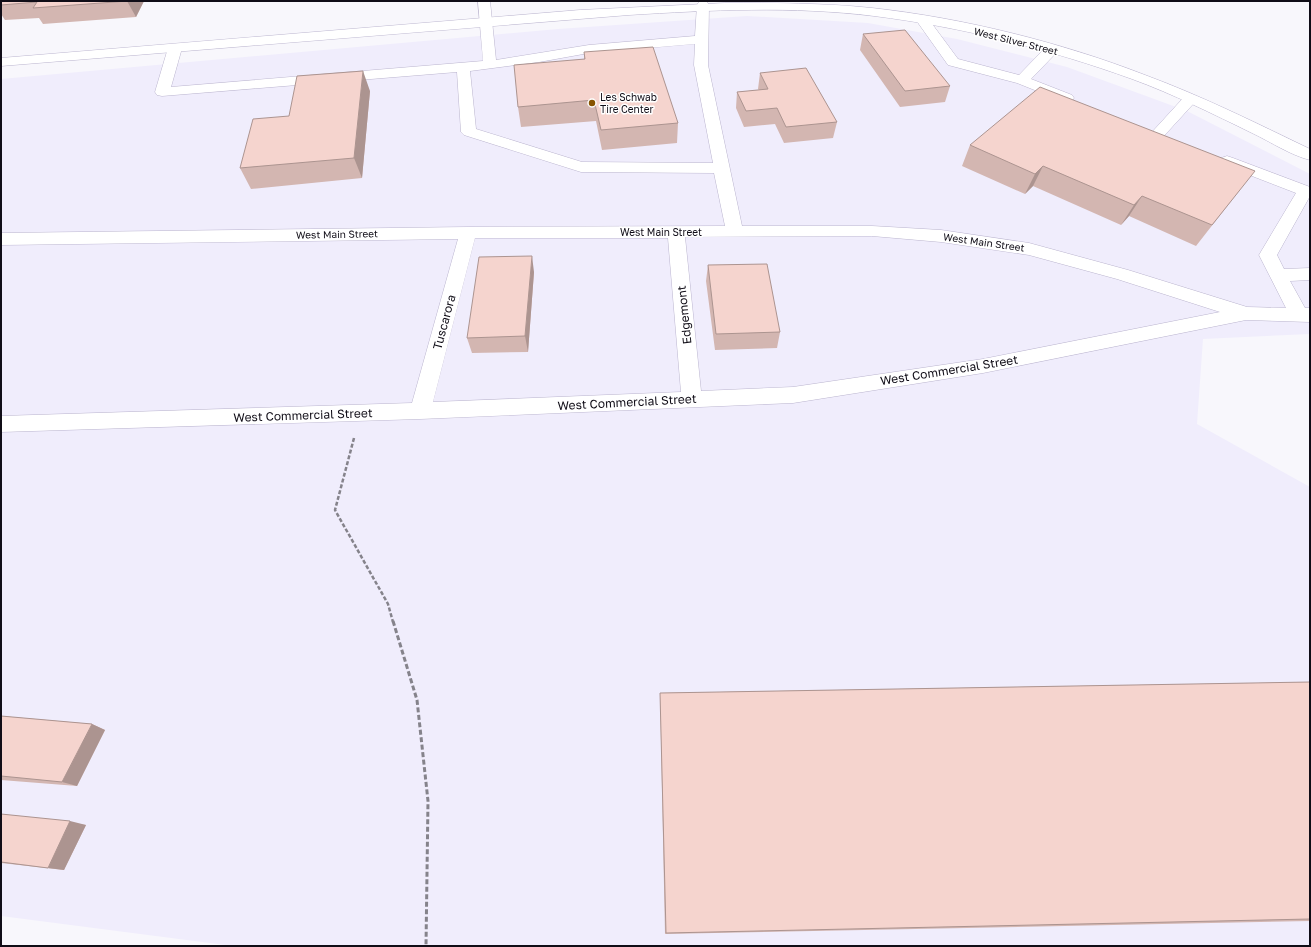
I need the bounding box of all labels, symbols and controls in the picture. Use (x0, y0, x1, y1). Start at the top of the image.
street label: West Silver Street (973, 25, 1059, 57)
place label: Les Schwab Tire Center (600, 91, 657, 115)
marker: Les Schwab Tire Center (587, 98, 597, 108)
street label: West Main Street (620, 226, 702, 238)
street label: West Main Street (296, 227, 378, 241)
street label: West Main Street (943, 230, 1025, 254)
street label: Edgemont (673, 285, 695, 345)
street label: Tuscarora (429, 293, 459, 351)
street label: West Commercial Street (879, 352, 1019, 388)
street label: West Commercial Street (557, 391, 697, 413)
street label: West Commercial Street (233, 405, 373, 425)

